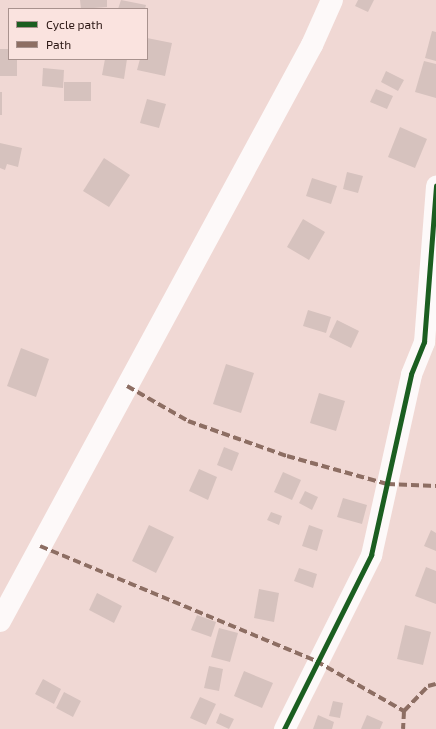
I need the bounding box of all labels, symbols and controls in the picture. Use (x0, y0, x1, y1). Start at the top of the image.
legend (8, 8, 148, 60)
text: Cycle path (46, 17, 103, 31)
text: Path (46, 37, 71, 51)

